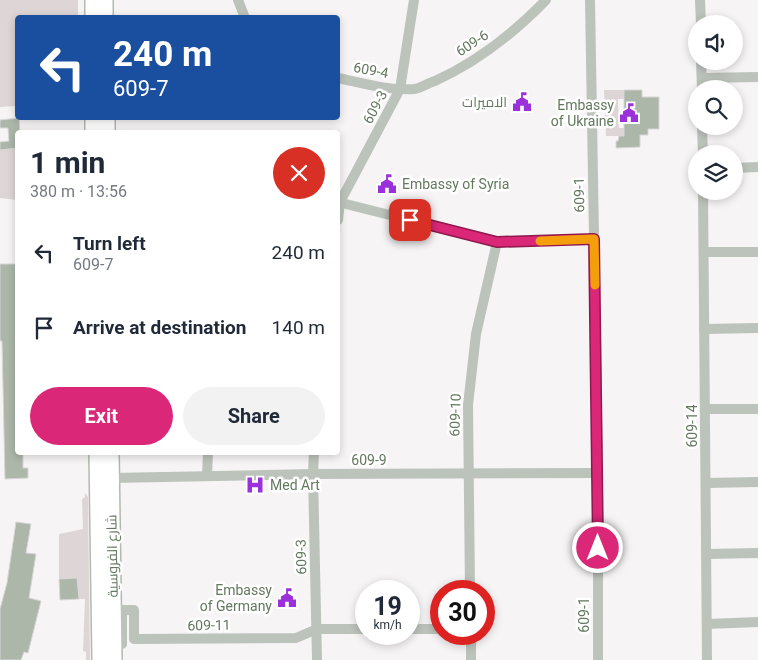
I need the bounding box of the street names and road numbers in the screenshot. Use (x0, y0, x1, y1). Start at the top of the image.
street label: 609-6 (453, 27, 491, 59)
street label: 609-4 (352, 59, 390, 81)
street label: 609-3 (360, 88, 390, 126)
street label: 609-1 (571, 177, 587, 213)
street label: 609-10 (446, 393, 464, 437)
street label: 609-14 (684, 404, 700, 448)
street label: 609-9 (351, 452, 387, 468)
street label: شارع الفروسية (103, 514, 122, 598)
street label: 609-3 (293, 539, 309, 575)
street label: 609-1 (576, 597, 592, 633)
street label: 609-11 (187, 617, 231, 633)

